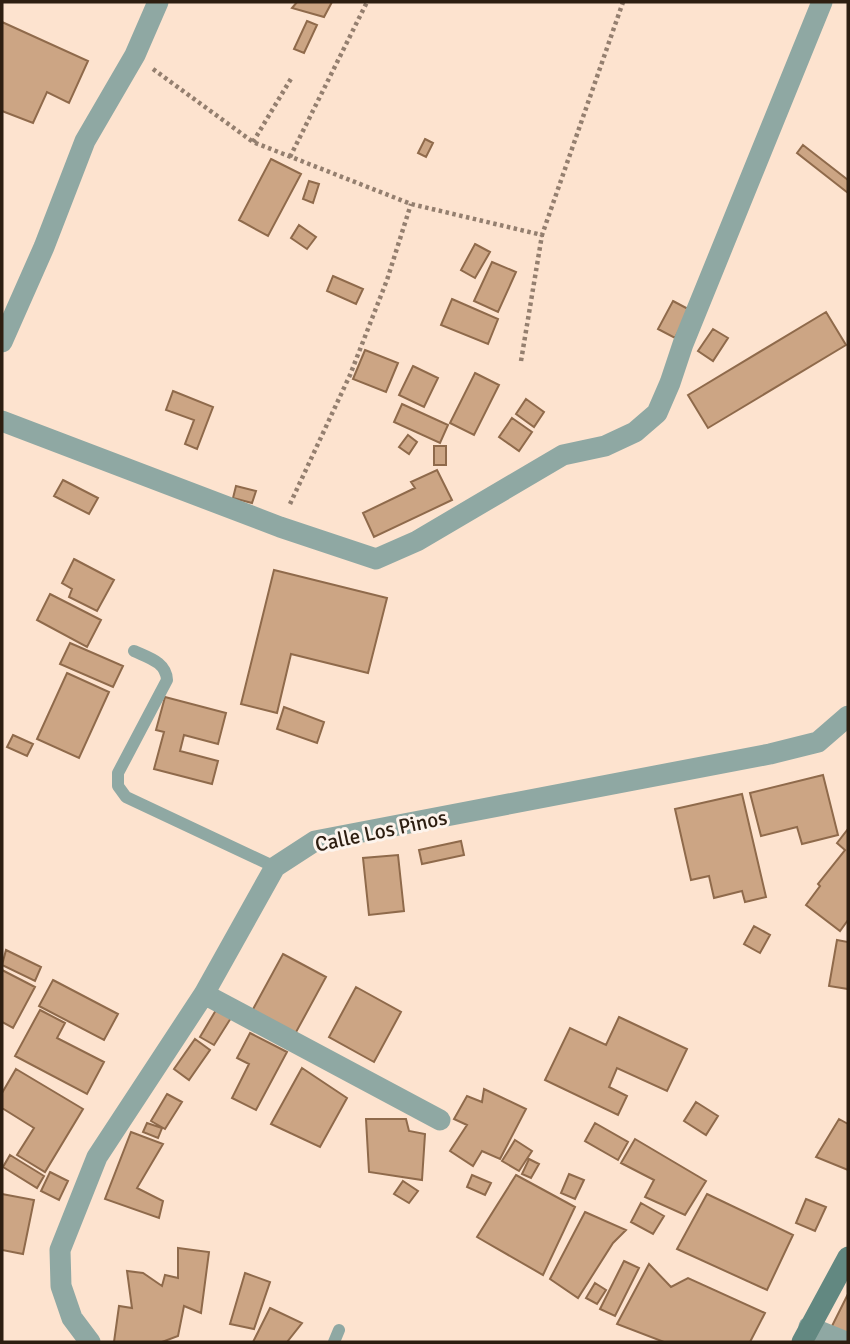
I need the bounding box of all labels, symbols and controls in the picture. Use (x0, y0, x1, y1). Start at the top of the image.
street label: Calle Los Pinos (313, 804, 449, 858)

